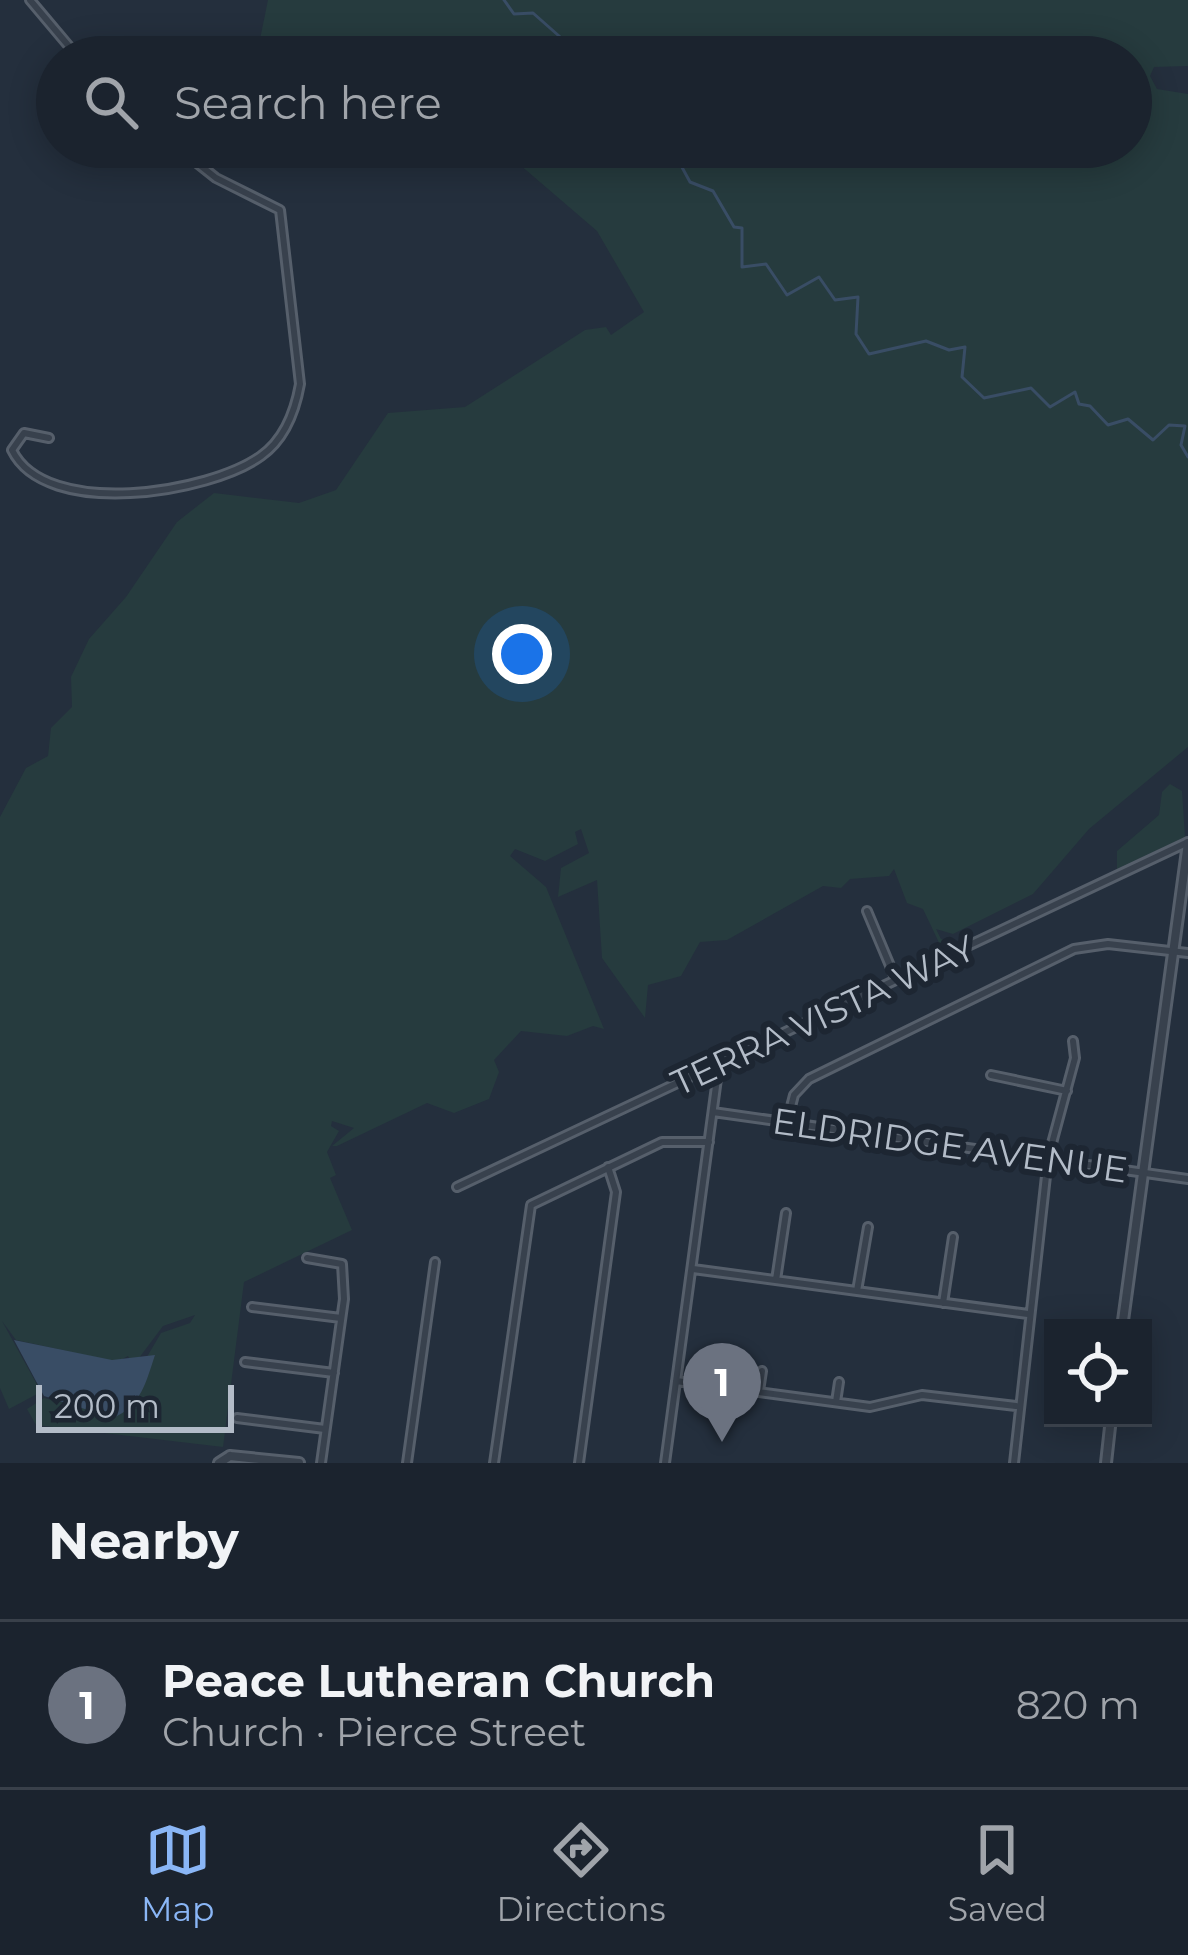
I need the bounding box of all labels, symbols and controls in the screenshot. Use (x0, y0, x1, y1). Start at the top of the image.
search box (36, 36, 1152, 168)
icon: search (78, 69, 144, 135)
text: Search here (174, 75, 442, 130)
your location (492, 624, 552, 684)
street label: TERRA VISTA WAY (664, 925, 982, 1105)
street label: ELDRIDGE AVENUE (770, 1098, 1130, 1192)
map controls (1044, 1319, 1152, 1427)
button: locate (1044, 1319, 1152, 1427)
pin: 1 (683, 1343, 761, 1442)
scale bar (36, 1379, 234, 1432)
text: 200 m (54, 1386, 160, 1426)
text: Nearby (48, 1510, 239, 1572)
text: Peace Lutheran Church (162, 1653, 715, 1708)
text: 1 (79, 1681, 95, 1729)
text: 820 m (1016, 1681, 1140, 1729)
text: Church · Pierce Street (162, 1708, 586, 1756)
tab: Map (141, 1817, 214, 1929)
tab: Directions (497, 1817, 666, 1929)
tab: Saved (948, 1817, 1047, 1929)

